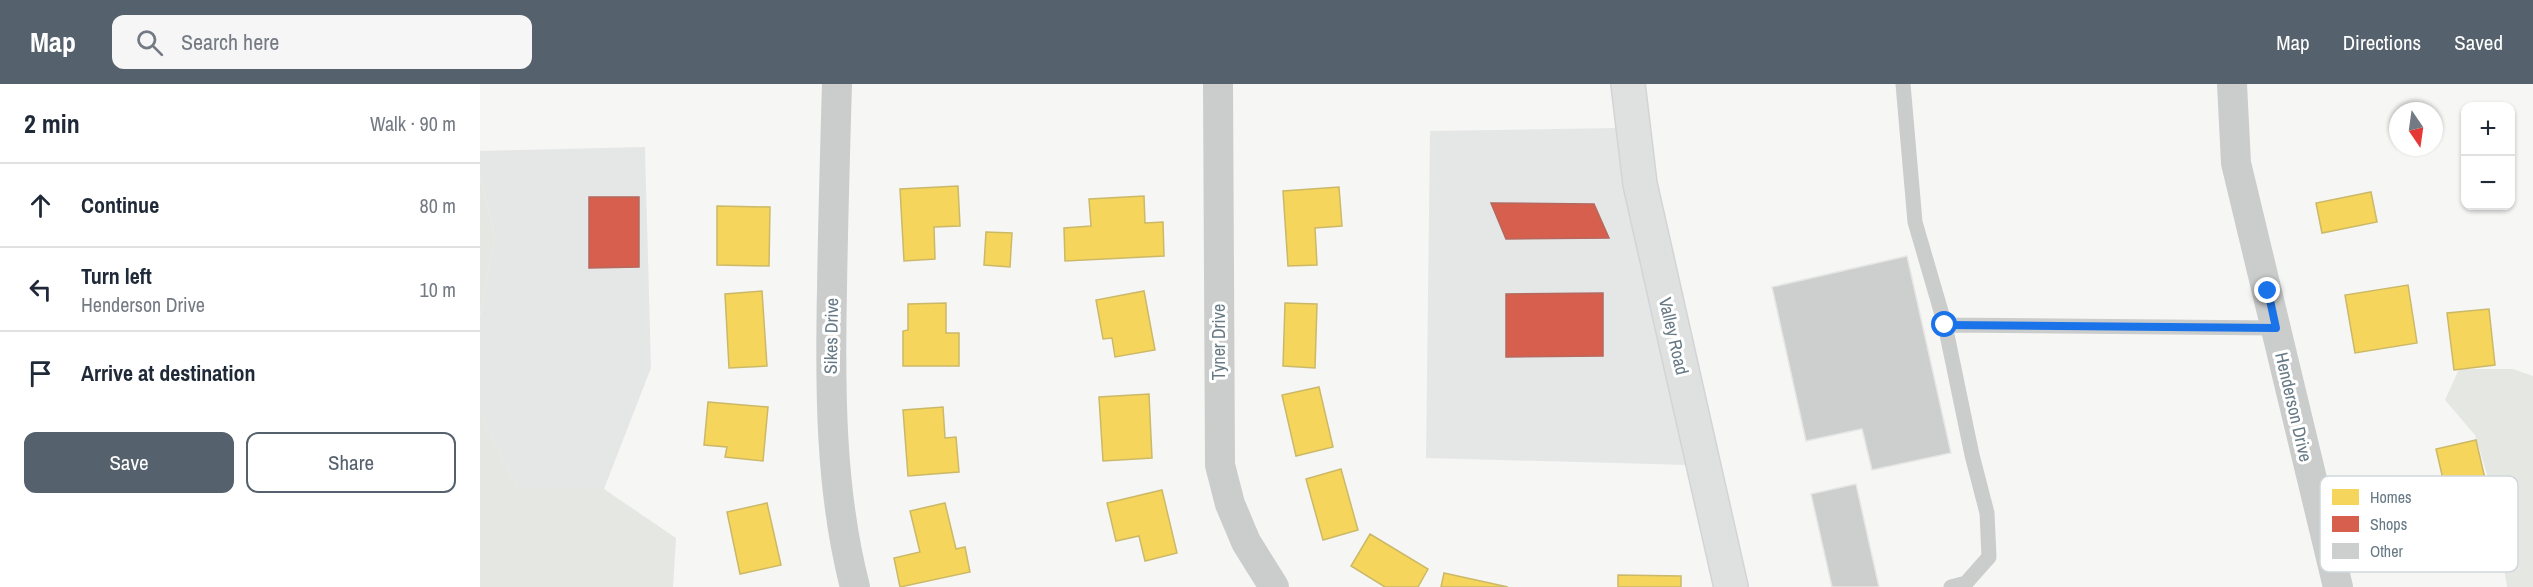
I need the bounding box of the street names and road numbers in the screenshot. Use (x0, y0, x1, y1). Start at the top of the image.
street label: Valley Road (1653, 295, 1695, 377)
street label: Sikes Drive (818, 298, 844, 374)
street label: Tyner Drive (1206, 304, 1231, 380)
street label: Henderson Drive (2269, 350, 2319, 464)

